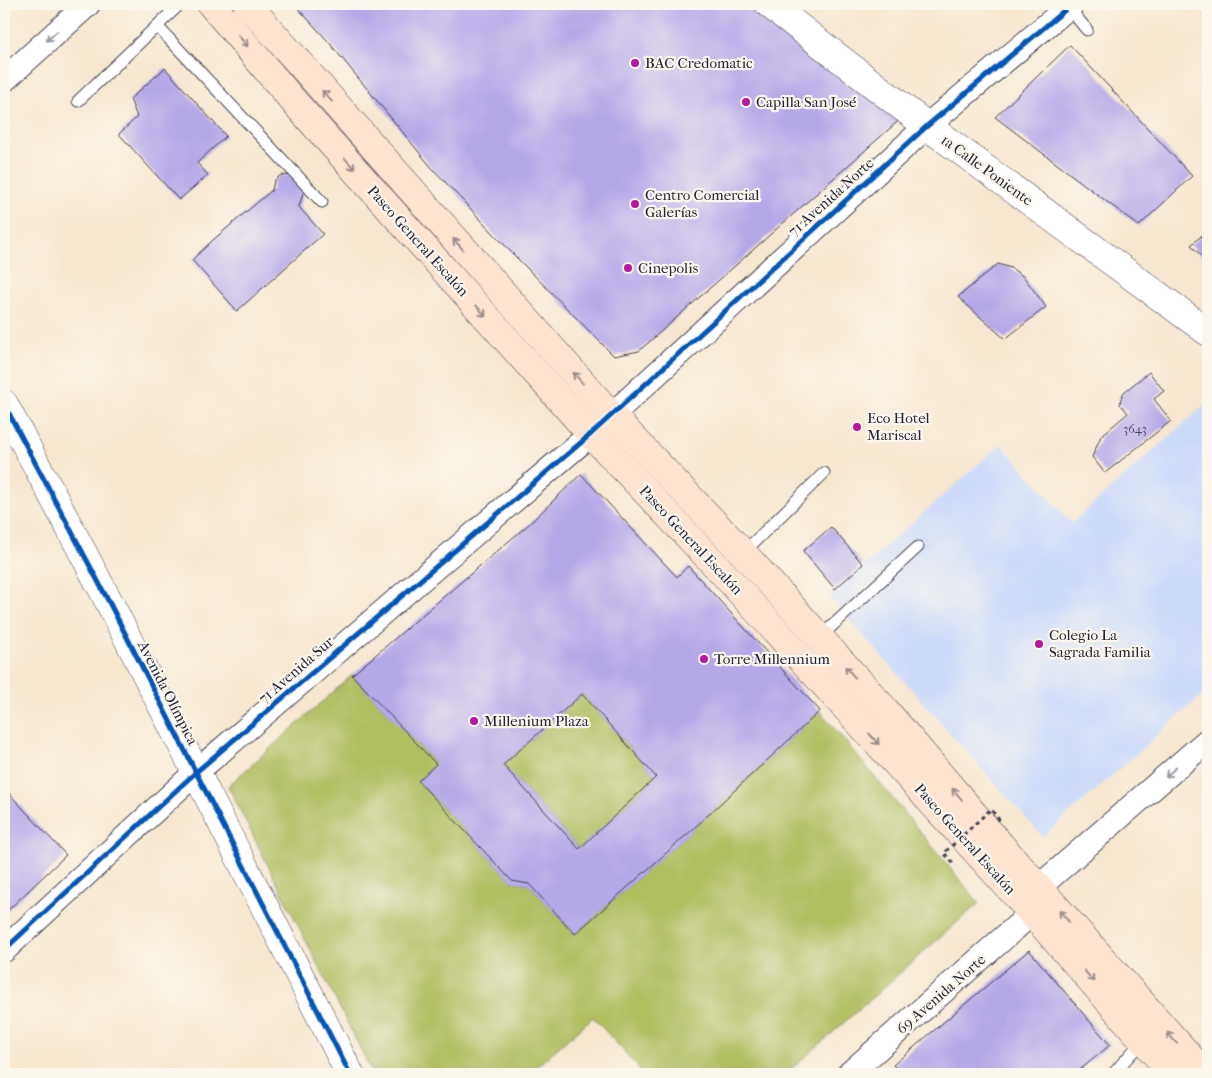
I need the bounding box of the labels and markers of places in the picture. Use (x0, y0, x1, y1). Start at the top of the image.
place label: BAC Credomatic (645, 54, 753, 72)
marker: BAC Credomatic (629, 57, 641, 69)
place label: Capilla San José (756, 93, 857, 111)
marker: Capilla San José (740, 96, 752, 108)
place label: Centro Comercial Galerías (645, 186, 760, 221)
marker: Centro Comercial Galerías (629, 198, 641, 210)
place label: Cinepolis (638, 259, 699, 277)
marker: Cinepolis (622, 262, 634, 274)
place label: Eco Hotel Mariscal (867, 409, 930, 444)
marker: Eco Hotel Mariscal (851, 421, 863, 433)
place label: Colegio La Sagrada Familia (1049, 626, 1152, 661)
marker: Colegio La Sagrada Familia (1033, 638, 1045, 650)
place label: Torre Millennium (714, 650, 830, 668)
marker: Torre Millennium (698, 653, 710, 665)
place label: Millenium Plaza (484, 712, 590, 730)
marker: Millenium Plaza (468, 715, 480, 727)

